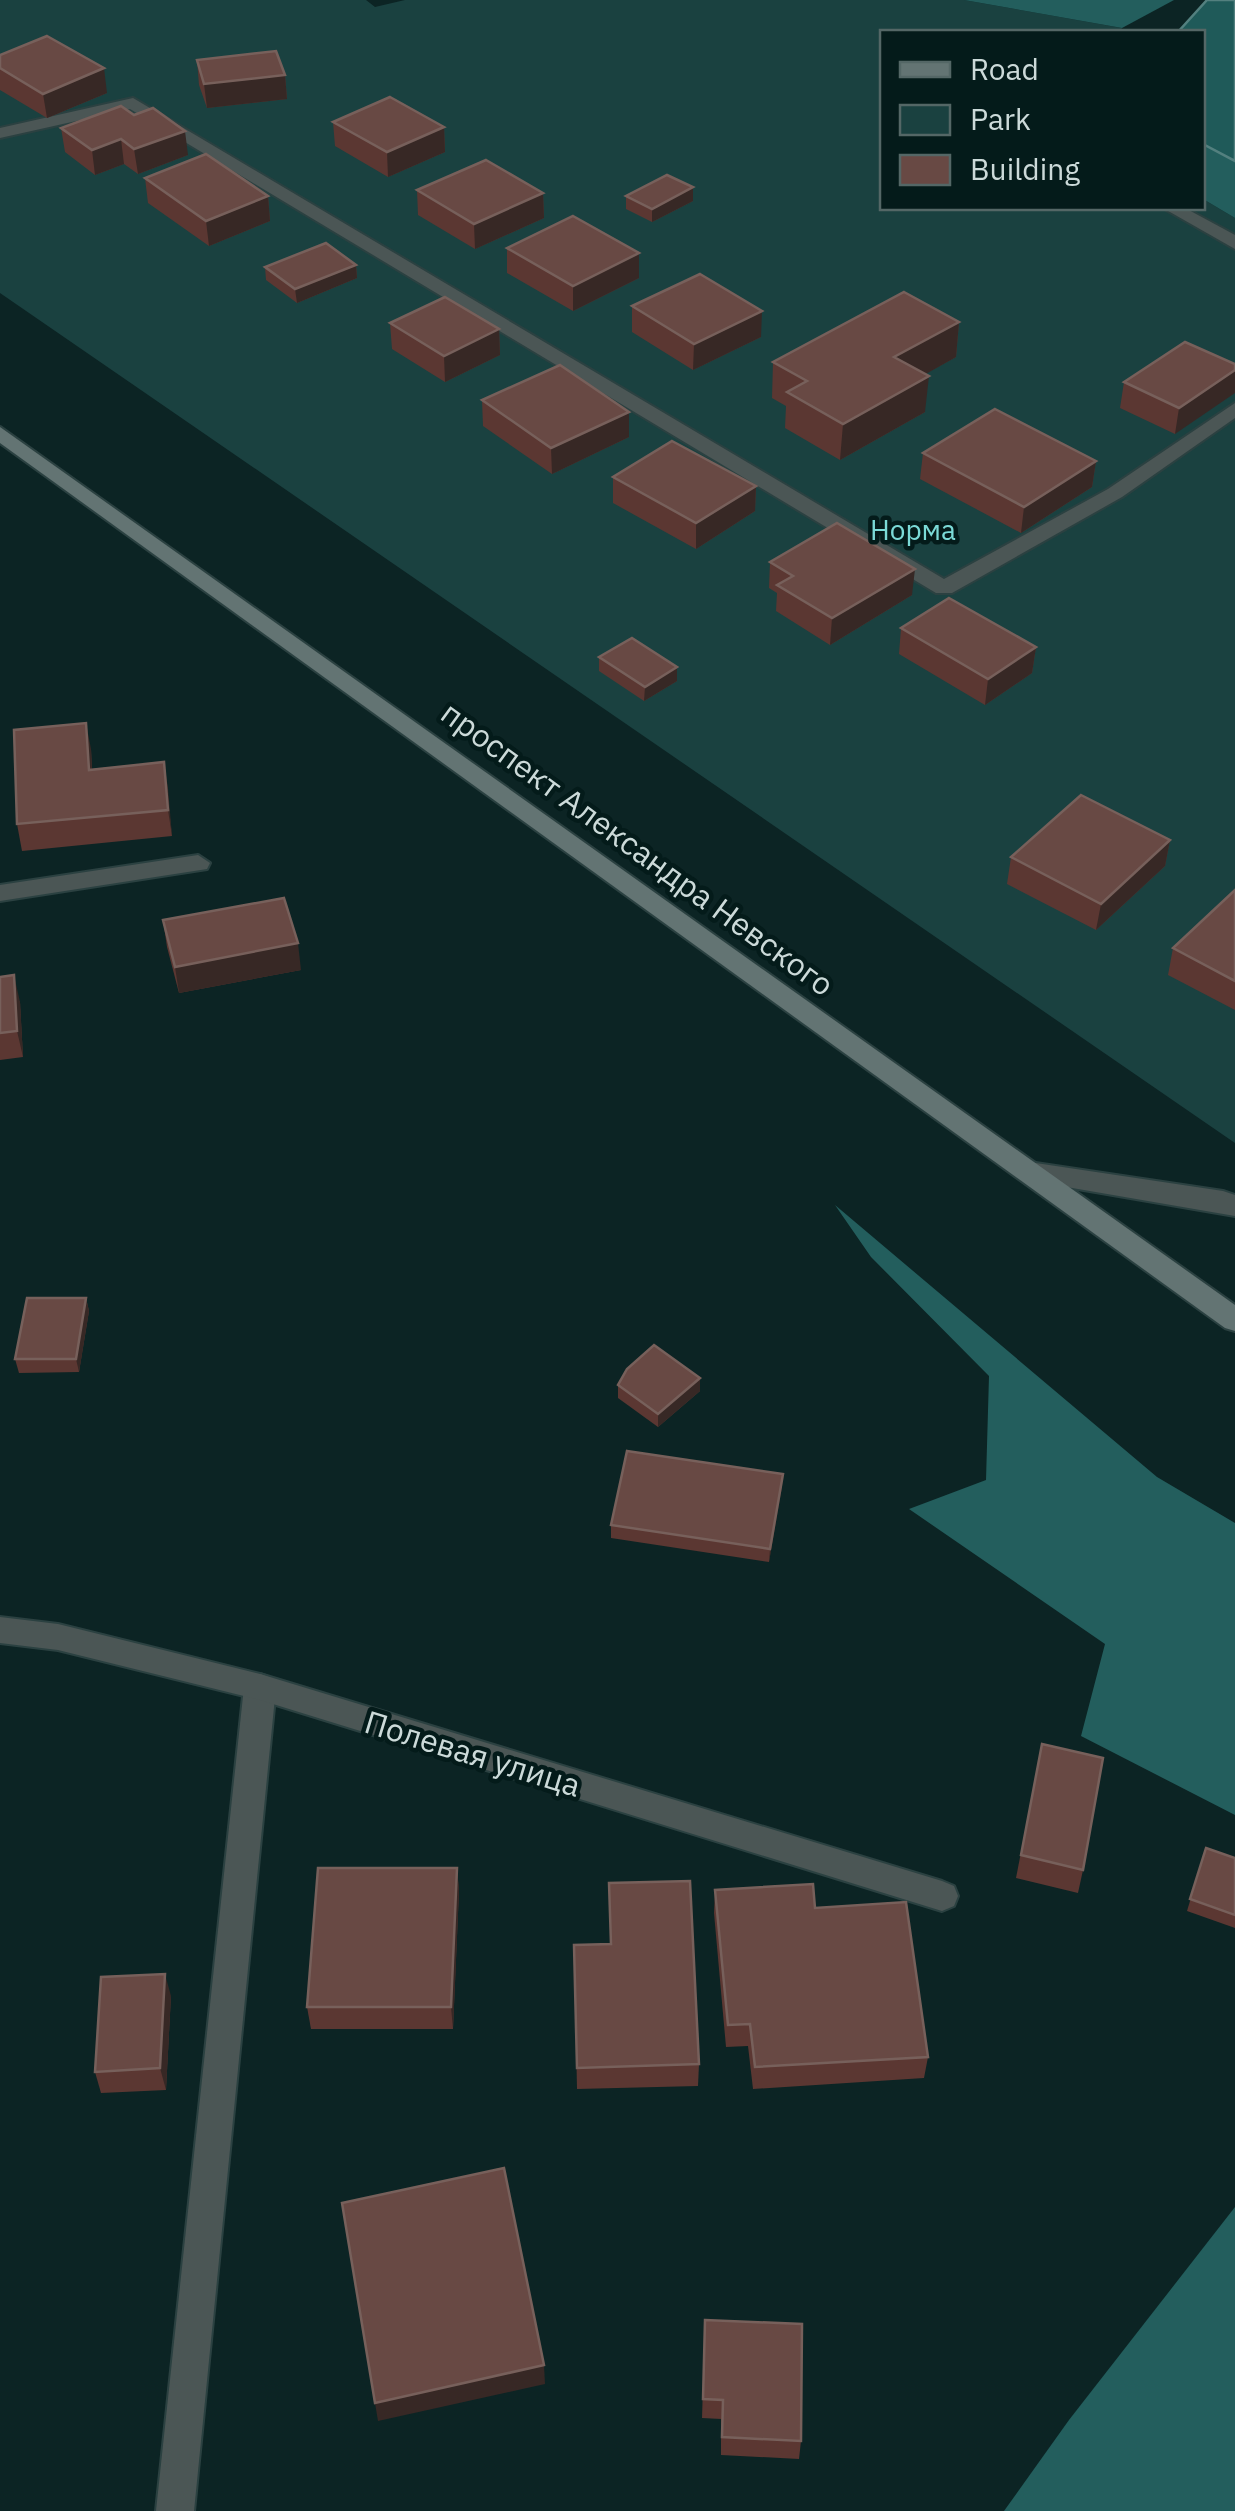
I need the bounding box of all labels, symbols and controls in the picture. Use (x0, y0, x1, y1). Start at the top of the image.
legend (880, 30, 1205, 210)
text: Road (970, 49, 1039, 88)
text: Park (970, 99, 1031, 138)
text: Building (970, 149, 1080, 188)
park label: Норма (870, 511, 956, 548)
street label: проспект Александра Невского (433, 691, 843, 1005)
street label: Полевая улица (360, 1700, 586, 1806)

